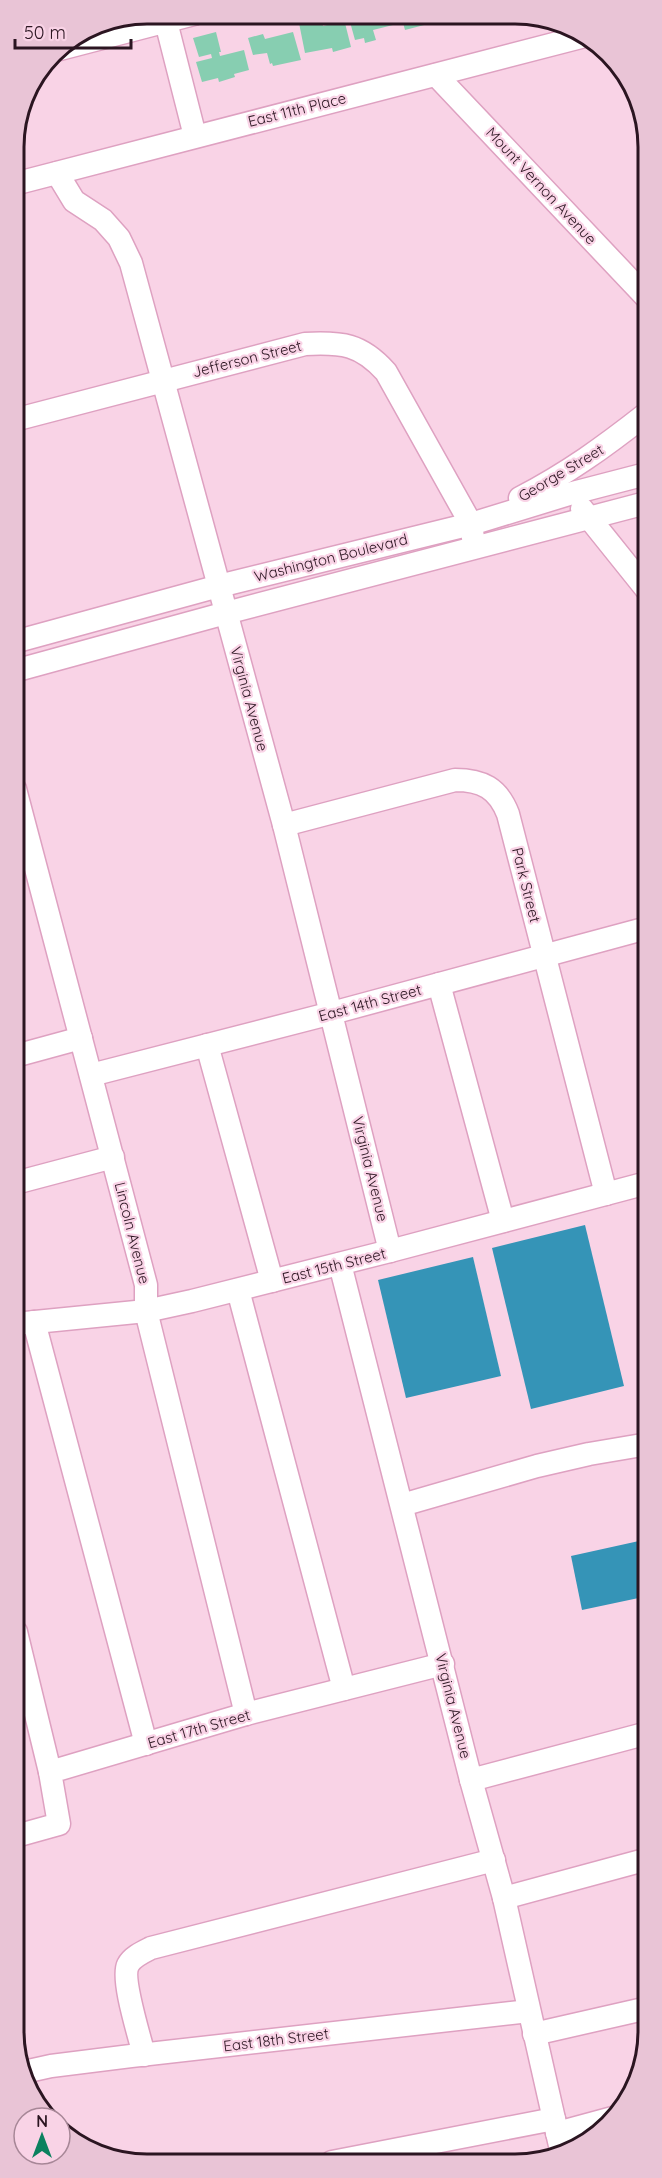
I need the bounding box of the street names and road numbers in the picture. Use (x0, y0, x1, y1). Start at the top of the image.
street label: East 11th Place (246, 88, 348, 131)
street label: Mount Vernon Avenue (482, 123, 601, 248)
street label: Jefferson Street (190, 336, 303, 381)
street label: George Street (515, 440, 607, 505)
street label: Washington Boulevard (252, 529, 410, 586)
street label: Virginia Avenue (226, 644, 273, 753)
street label: Park Street (508, 845, 545, 924)
street label: East 14th Street (316, 980, 423, 1025)
street label: Virginia Avenue (348, 1114, 393, 1223)
street label: Lincoln Avenue (111, 1180, 154, 1286)
street label: East 15th Street (280, 1243, 388, 1288)
street label: Virginia Avenue (431, 1651, 476, 1760)
street label: East 17th Street (145, 1705, 252, 1752)
street label: East 18th Street (222, 2024, 330, 2055)

